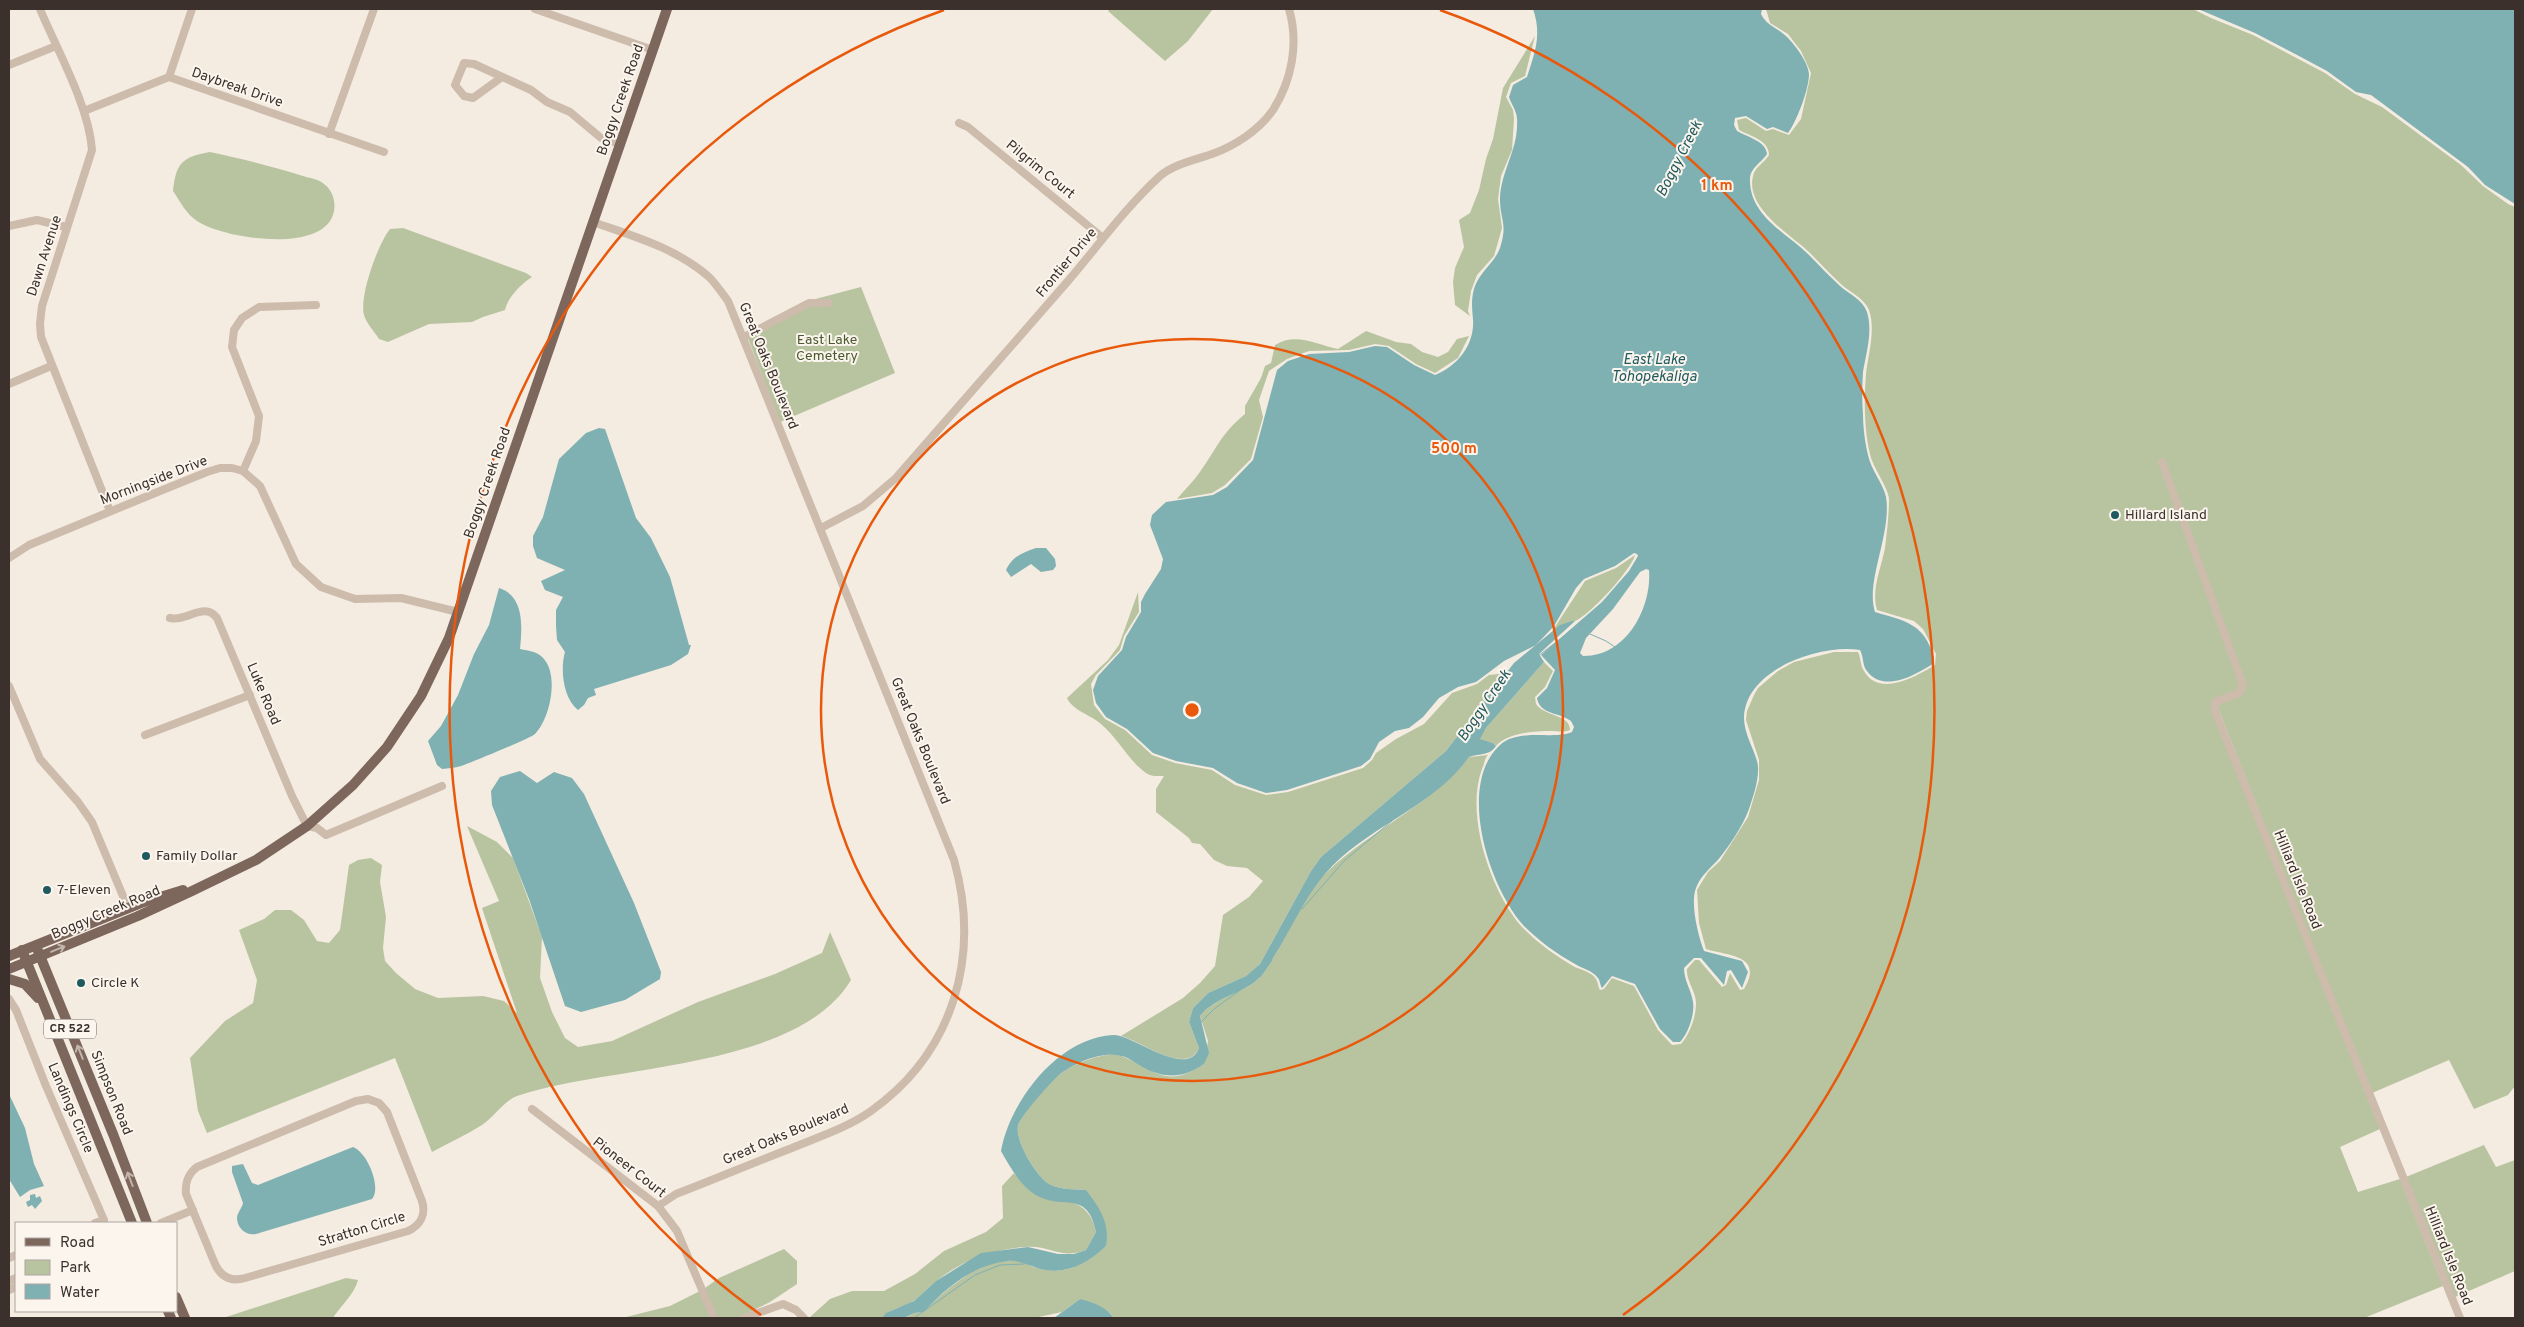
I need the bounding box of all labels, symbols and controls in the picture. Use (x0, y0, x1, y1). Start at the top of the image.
street label: Boggy Creek Road (594, 42, 648, 158)
street label: Daybreak Drive (189, 64, 285, 112)
water label: Boggy Creek (1653, 117, 1707, 200)
street label: Pilgrim Court (1002, 137, 1078, 203)
text: 1 km (1701, 177, 1733, 196)
street label: Dawn Avenue (24, 213, 66, 299)
street label: Frontier Drive (1033, 225, 1101, 301)
street label: Great Oaks Boulevard (735, 300, 801, 432)
park label: East Lake Cemetery (796, 332, 858, 365)
water label: East Lake Tohopekaliga (1611, 351, 1697, 387)
street label: Boggy Creek Road (461, 425, 515, 541)
text: 500 m (1431, 440, 1477, 459)
street label: Morningside Drive (98, 453, 210, 509)
place label: Hillard Island (2125, 507, 2207, 524)
marker: Hillard Island (2109, 509, 2121, 521)
street label: Luke Road (242, 660, 284, 728)
water label: Boggy Creek (1454, 666, 1516, 746)
street label: Great Oaks Boulevard (887, 675, 953, 807)
centre of rings (1183, 701, 1201, 719)
street label: Hilliard Isle Road (2269, 828, 2325, 932)
place label: Family Dollar (156, 848, 238, 865)
marker: Family Dollar (140, 850, 152, 862)
street label: Boggy Creek Road (49, 882, 163, 944)
place label: 7-Eleven (57, 882, 111, 899)
marker: 7-Eleven (41, 884, 53, 896)
one-way arrow (50, 944, 65, 953)
place label: Circle K (91, 975, 139, 992)
marker: Circle K (75, 977, 87, 989)
road number: CR 522 (44, 1020, 96, 1038)
one-way arrow (74, 1045, 84, 1060)
street label: Simpson Road (86, 1048, 136, 1138)
street label: Landings Circle (43, 1060, 97, 1156)
street label: Great Oaks Boulevard (720, 1101, 852, 1169)
street label: Pioneer Court (589, 1134, 669, 1202)
one-way arrow (125, 1171, 134, 1187)
street label: Hilliard Isle Road (2420, 1204, 2476, 1308)
street label: Stratton Circle (316, 1209, 408, 1251)
legend (15, 1222, 178, 1312)
text: Road (60, 1234, 95, 1253)
text: Park (60, 1259, 91, 1278)
text: Water (60, 1284, 100, 1303)

